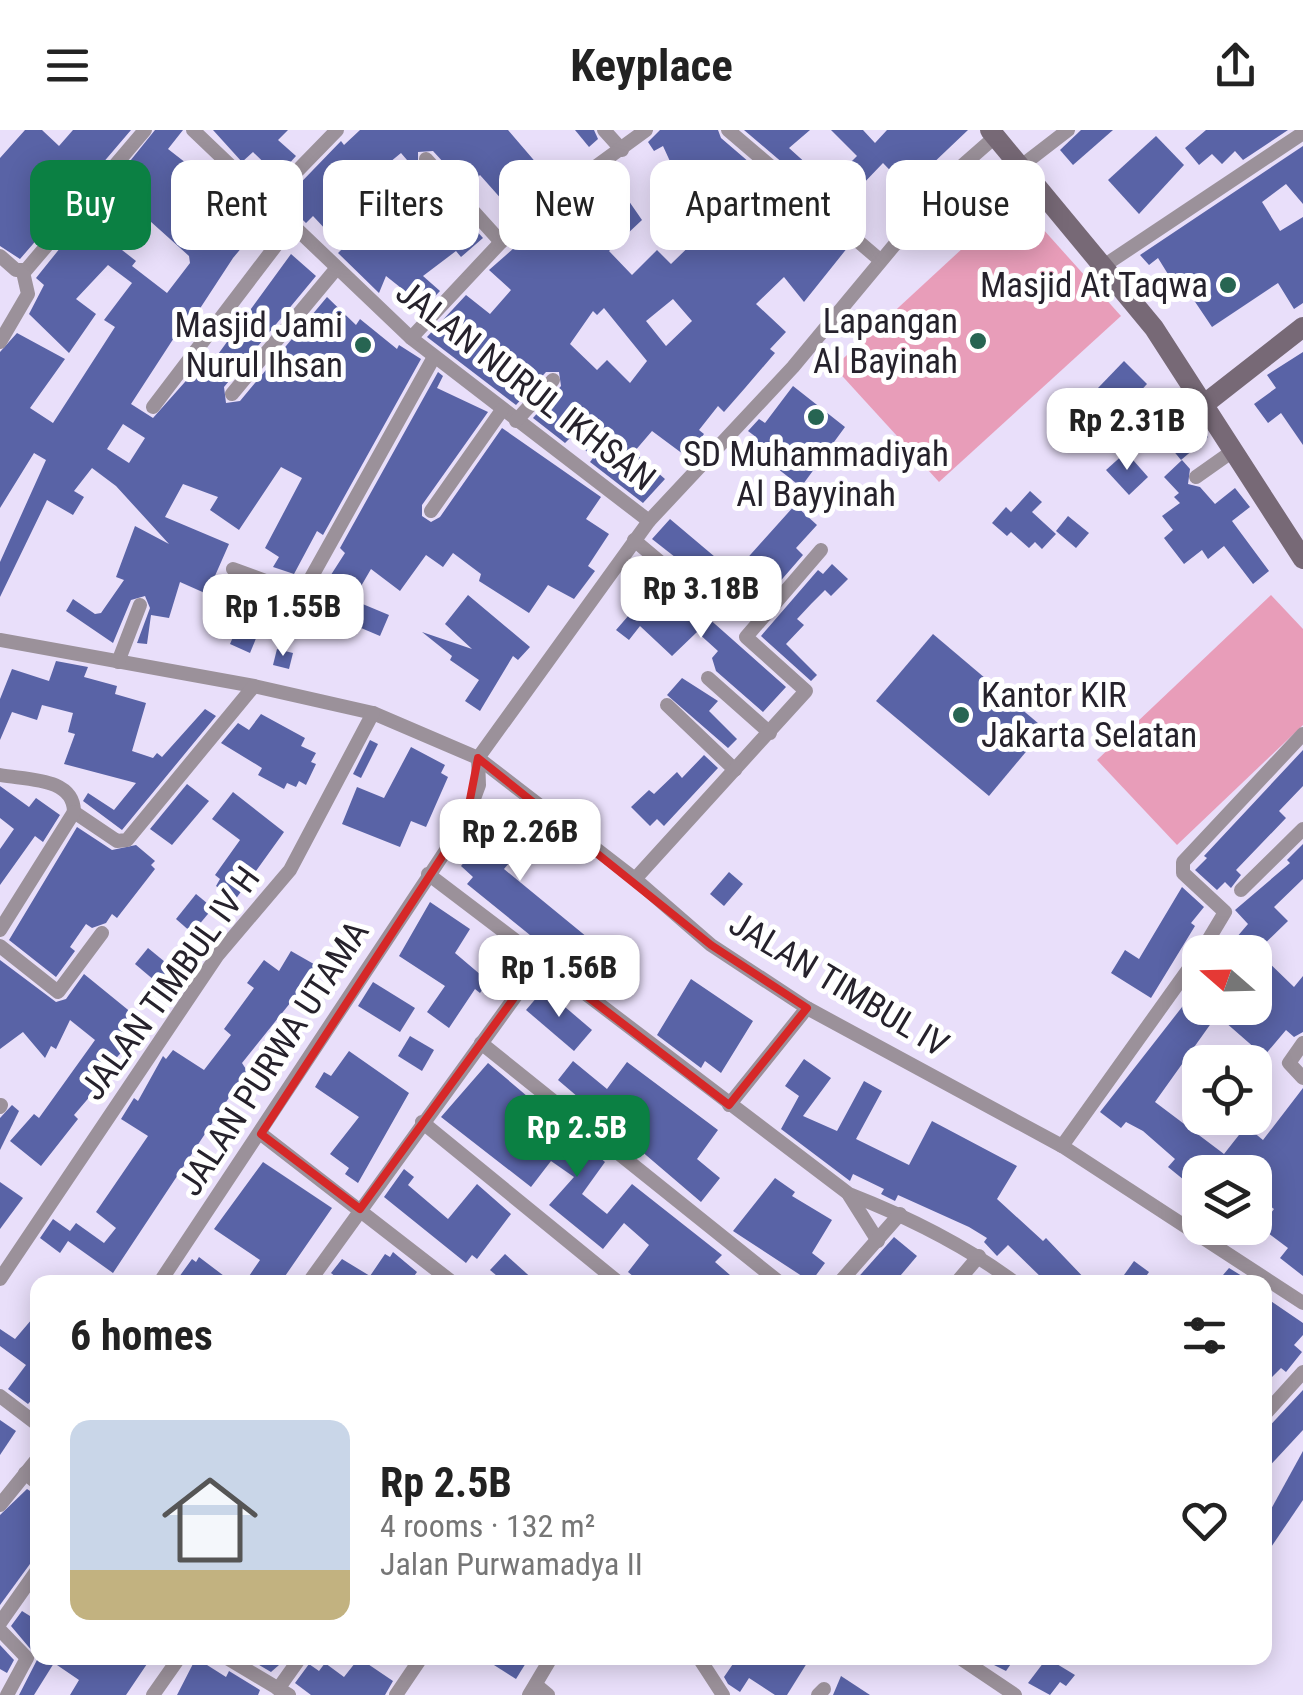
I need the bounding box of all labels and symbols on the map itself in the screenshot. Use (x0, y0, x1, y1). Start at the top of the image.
place label: Masjid At Taqwa (980, 265, 1208, 306)
street label: JALAN NURUL IKHSAN (388, 272, 663, 499)
marker: Masjid At Taqwa (1217, 274, 1239, 296)
place label: Lapangan Al Bayinah (813, 301, 958, 382)
place label: Masjid Jami Nurul Ihsan (174, 305, 343, 386)
marker: Lapangan Al Bayinah (967, 330, 989, 352)
marker: Masjid Jami Nurul Ihsan (352, 334, 374, 356)
pin: Rp 2.31B (1024, 388, 1230, 473)
marker: SD Muhammadiyah Al Bayyinah (805, 406, 827, 428)
place label: SD Muhammadiyah Al Bayyinah (683, 434, 949, 515)
pin: Rp 3.18B (598, 556, 804, 641)
pin: Rp 1.55B (180, 574, 386, 659)
place label: Kantor KIR Jakarta Selatan (981, 675, 1197, 756)
marker: Kantor KIR Jakarta Selatan (950, 704, 972, 726)
pin: Rp 2.26B (417, 799, 623, 884)
street label: JALAN TIMBUL IV H (72, 859, 269, 1108)
street label: JALAN TIMBUL IV (722, 903, 956, 1066)
street label: JALAN PURWA UTAMA (169, 913, 377, 1203)
pin: Rp 1.56B (456, 935, 662, 1020)
north arrow (1182, 935, 1272, 1025)
pin: Rp 2.5B (485, 1095, 669, 1180)

